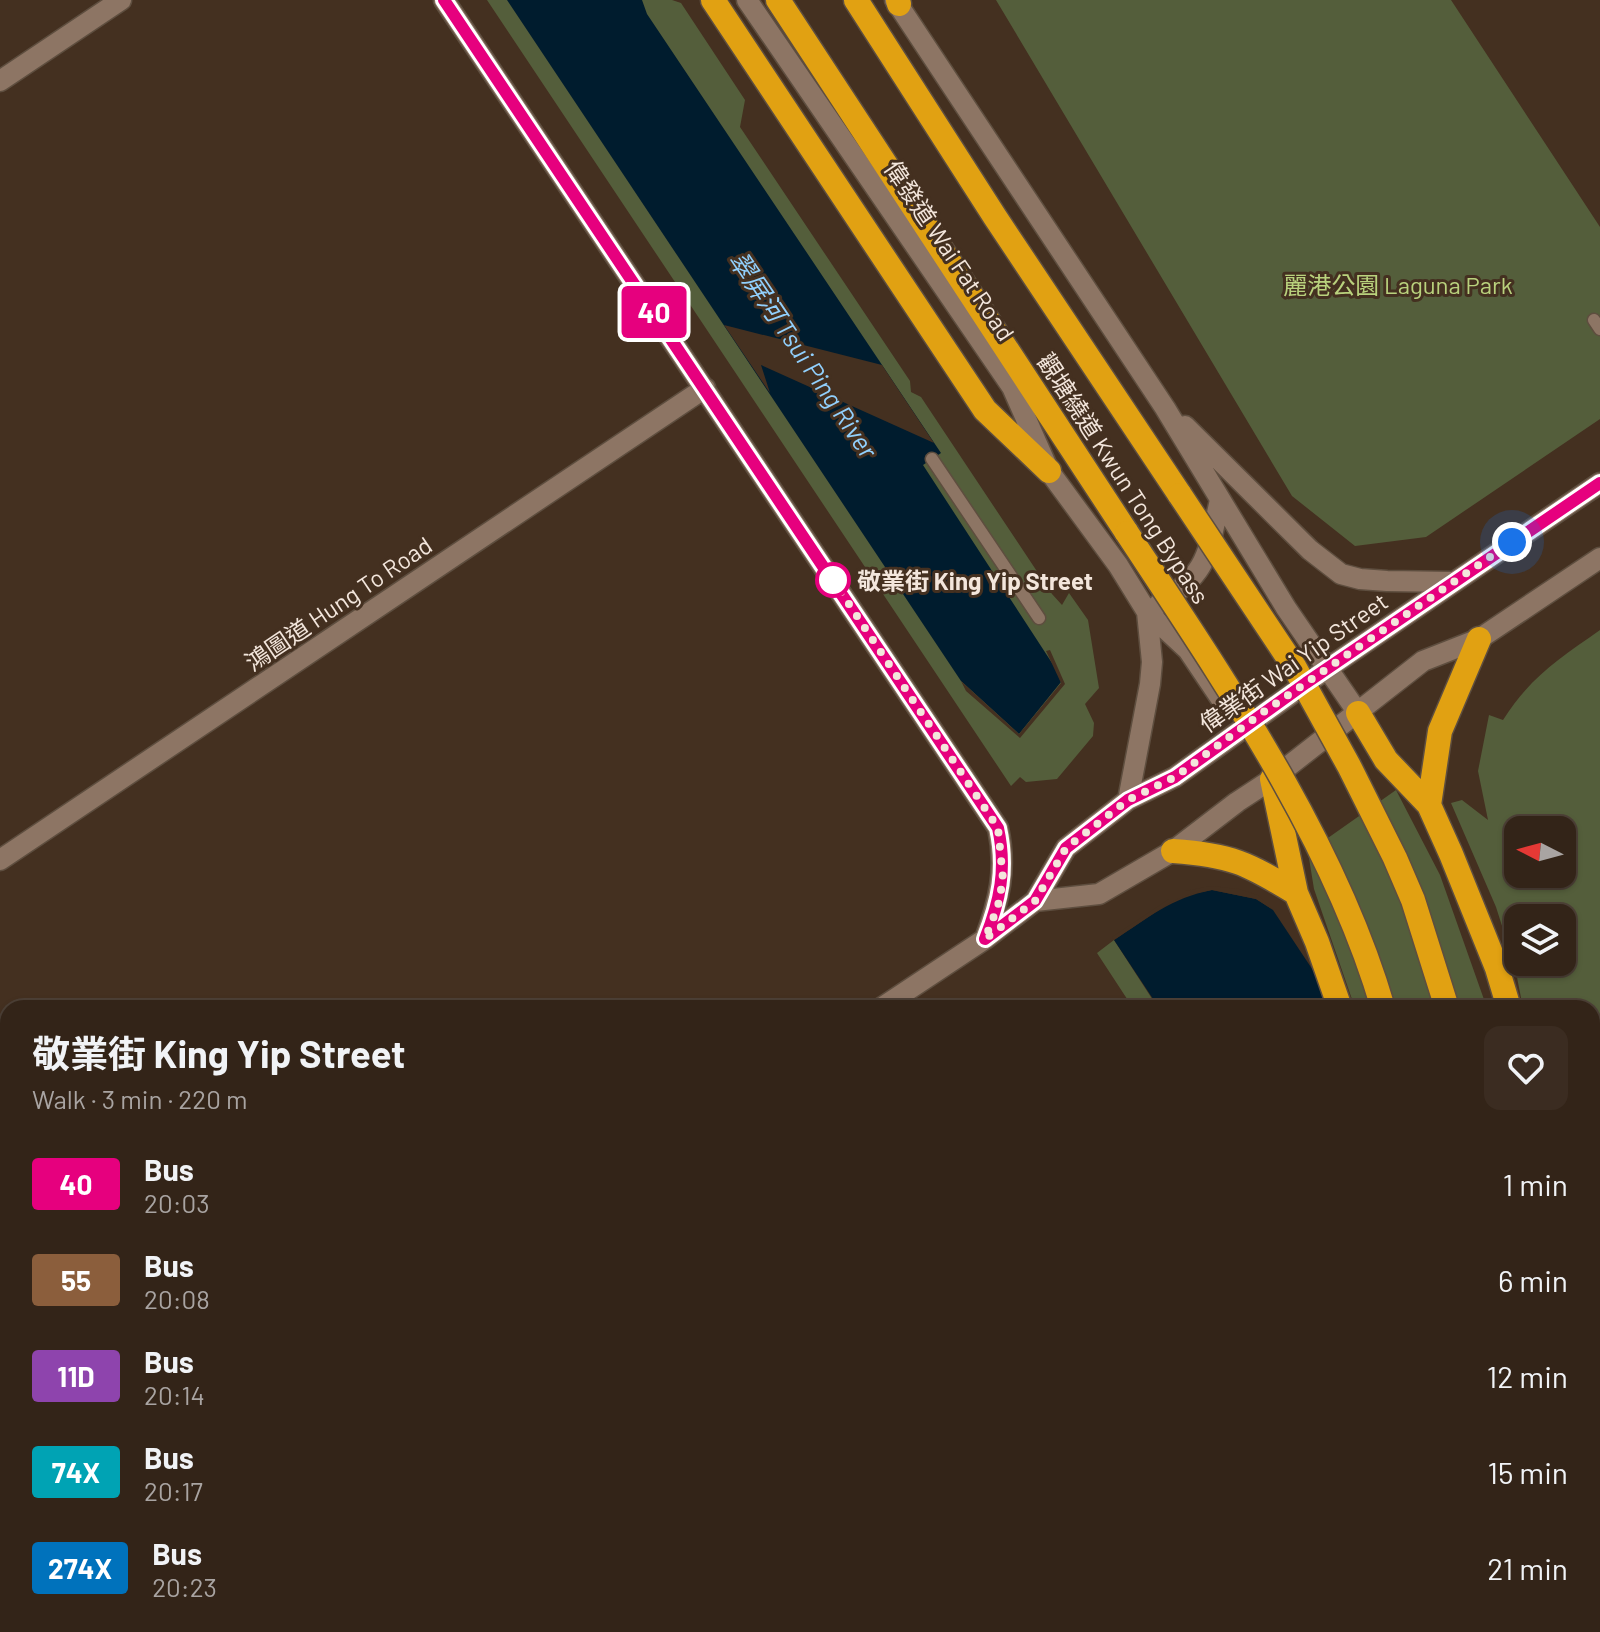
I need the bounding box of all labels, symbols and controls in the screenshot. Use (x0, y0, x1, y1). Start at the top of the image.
street label: 偉發道 Wai Fat Road (879, 154, 1021, 346)
water label: 翠屏河 Tsui Ping River (723, 245, 885, 464)
park label: 麗港公園 Laguna Park (1283, 270, 1513, 299)
line badge: 40 (618, 286, 690, 338)
text: 40 (638, 295, 670, 329)
street label: 觀塘繞道 Kwun Tong Bypass (1032, 347, 1216, 609)
your location (1492, 522, 1532, 562)
street label: 鴻圖道 Hung To Road (239, 530, 437, 676)
marker: 敬業街 King Yip Street (816, 563, 850, 597)
place label: 敬業街 King Yip Street (857, 566, 1093, 595)
street label: 偉業街 Wai Yip Street (1193, 586, 1393, 738)
north arrow (1504, 816, 1576, 888)
map controls (1504, 816, 1576, 976)
button: layers (1504, 904, 1576, 976)
button: heart (1484, 1026, 1568, 1110)
text: 敬業街 King Yip Street (32, 1030, 406, 1076)
text: Walk · 3 min · 220 m (32, 1083, 248, 1114)
text: Bus (144, 1151, 194, 1187)
text: 1 min (1503, 1166, 1568, 1202)
text: 40 (60, 1167, 92, 1201)
text: 20:03 (144, 1187, 210, 1218)
text: Bus (144, 1247, 194, 1283)
text: 6 min (1498, 1262, 1568, 1298)
text: 55 (61, 1263, 91, 1297)
text: 20:08 (144, 1283, 210, 1314)
text: Bus (144, 1343, 194, 1379)
text: 12 min (1487, 1358, 1568, 1394)
text: 11D (57, 1359, 95, 1393)
text: 20:14 (144, 1379, 205, 1410)
text: Bus (144, 1439, 194, 1475)
text: 15 min (1487, 1454, 1568, 1490)
text: 74X (52, 1455, 100, 1489)
text: 20:17 (144, 1475, 203, 1506)
text: Bus (152, 1535, 202, 1571)
text: 21 min (1487, 1550, 1568, 1586)
text: 274X (48, 1551, 112, 1585)
text: 20:23 (152, 1571, 217, 1602)

